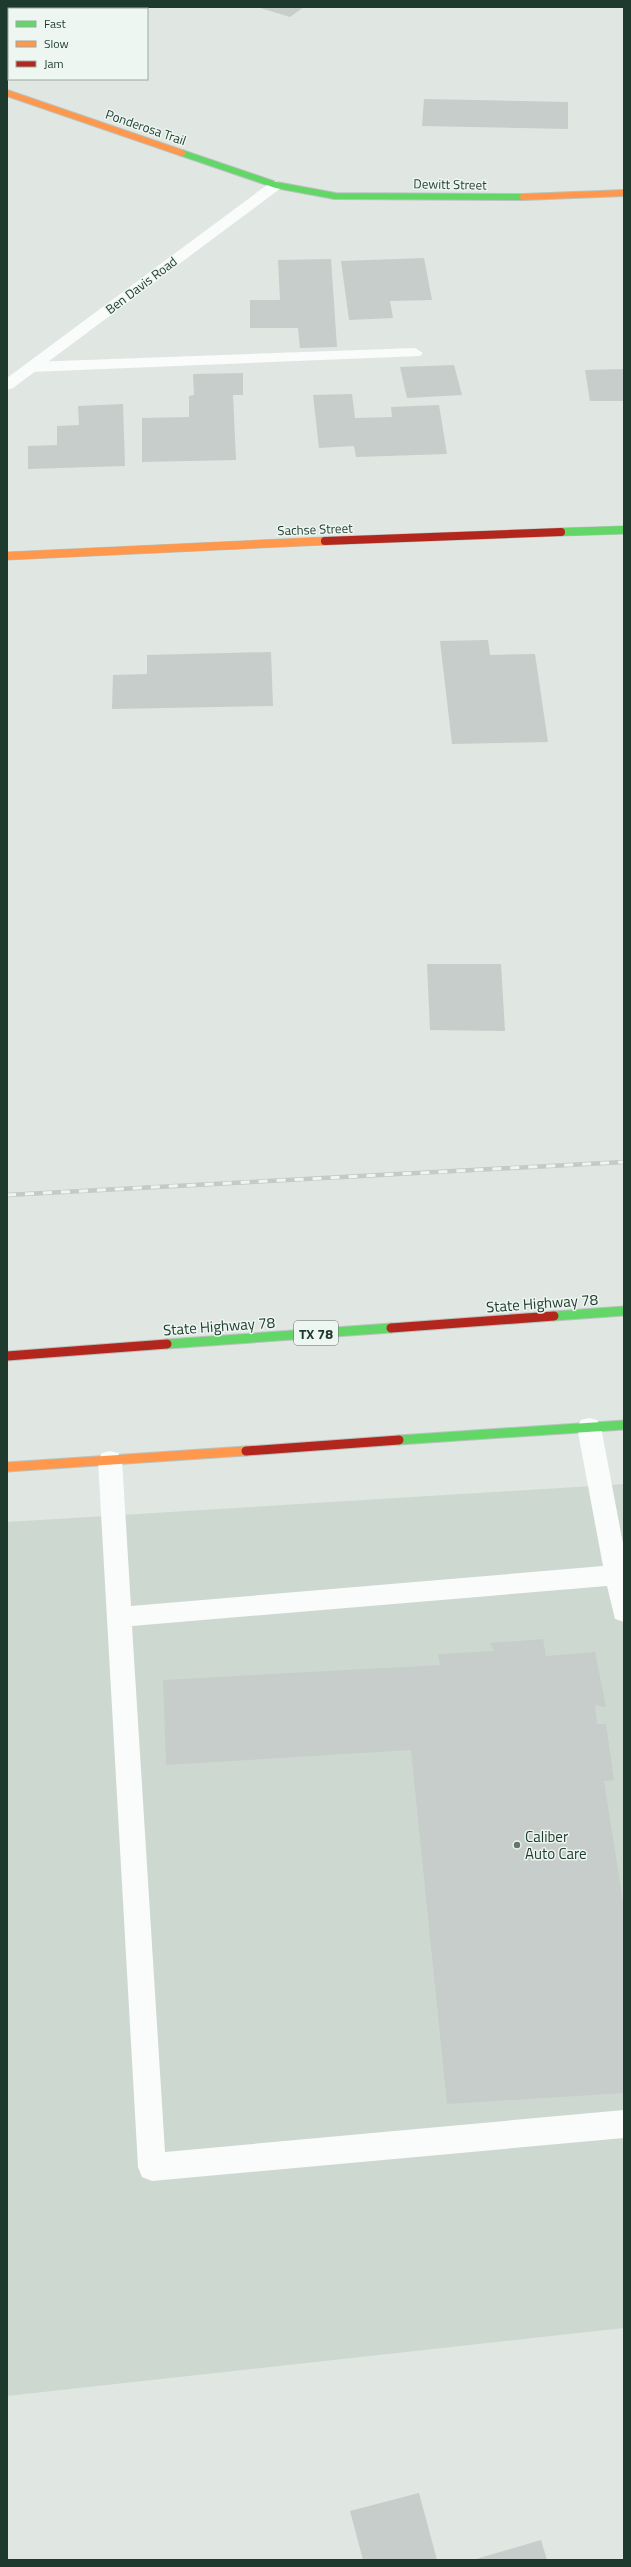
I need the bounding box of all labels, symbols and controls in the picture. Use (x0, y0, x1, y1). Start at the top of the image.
legend (8, 8, 148, 80)
text: Fast (44, 14, 67, 33)
text: Slow (44, 34, 69, 53)
text: Jam (44, 54, 64, 73)
street label: Ponderosa Trail (103, 104, 189, 150)
street label: Dewitt Street (413, 173, 487, 195)
street label: Ben Davis Road (101, 251, 181, 319)
street label: Sachse Street (277, 518, 353, 540)
street label: State Highway 78 (485, 1288, 599, 1318)
street label: State Highway 78 (162, 1311, 276, 1341)
road number: TX 78 (294, 1321, 338, 1345)
place label: Caliber Auto Care (525, 1825, 587, 1865)
marker: Caliber Auto Care (512, 1840, 522, 1850)

